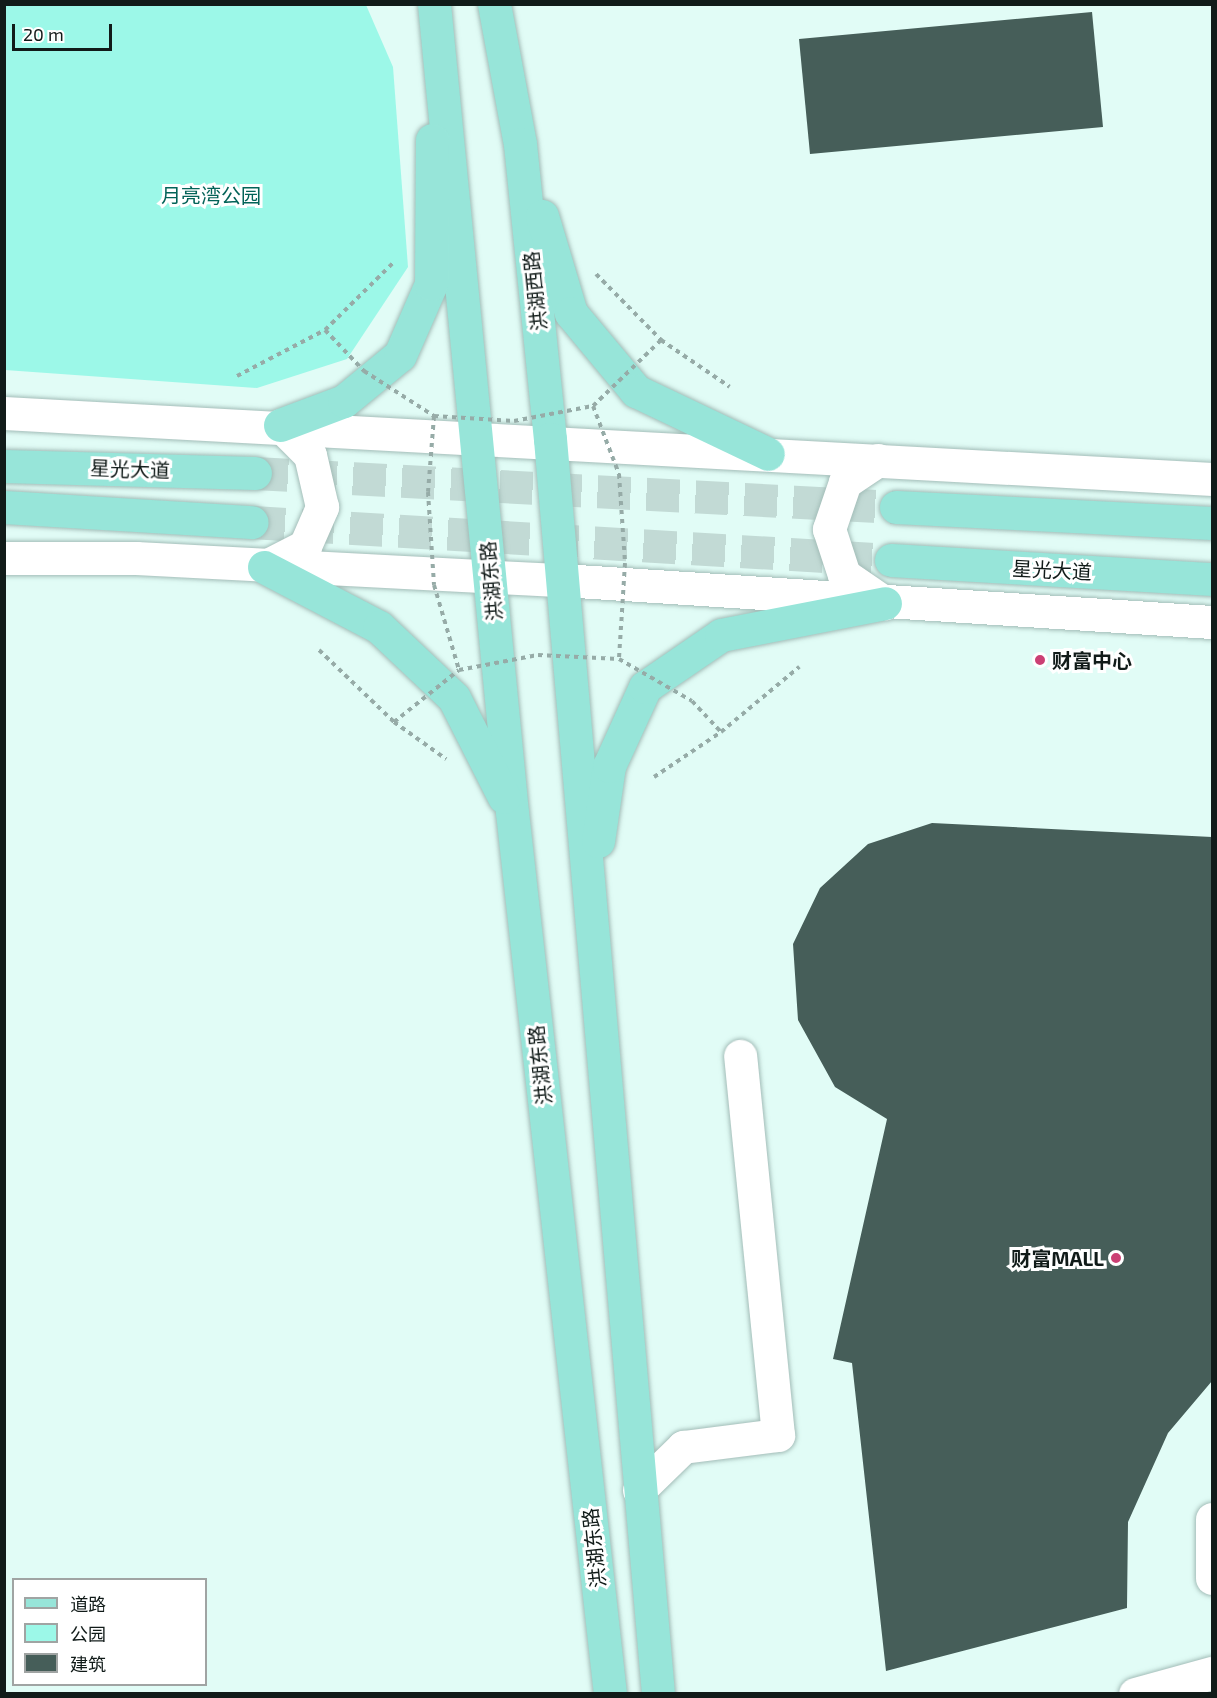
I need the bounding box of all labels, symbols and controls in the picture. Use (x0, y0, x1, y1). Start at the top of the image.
scale bar (15, 12, 116, 50)
text: 20 m (23, 23, 64, 45)
park label: 月亮湾公园 (161, 183, 261, 207)
street label: 洪湖西路 (519, 250, 551, 332)
street label: 星光大道 (90, 456, 170, 482)
street label: 洪湖东路 (476, 540, 506, 622)
street label: 星光大道 (1011, 556, 1093, 584)
place label: 财富中心 (1052, 648, 1132, 672)
marker: 财富中心 (1033, 653, 1047, 667)
street label: 洪湖东路 (524, 1024, 556, 1106)
place label: 财富MALL (1011, 1246, 1104, 1270)
marker: 财富MALL (1109, 1251, 1123, 1265)
street label: 洪湖东路 (578, 1507, 610, 1589)
legend (12, 1578, 207, 1686)
text: 道路 (70, 1593, 106, 1615)
text: 公园 (70, 1623, 106, 1645)
text: 建筑 (70, 1653, 106, 1675)

